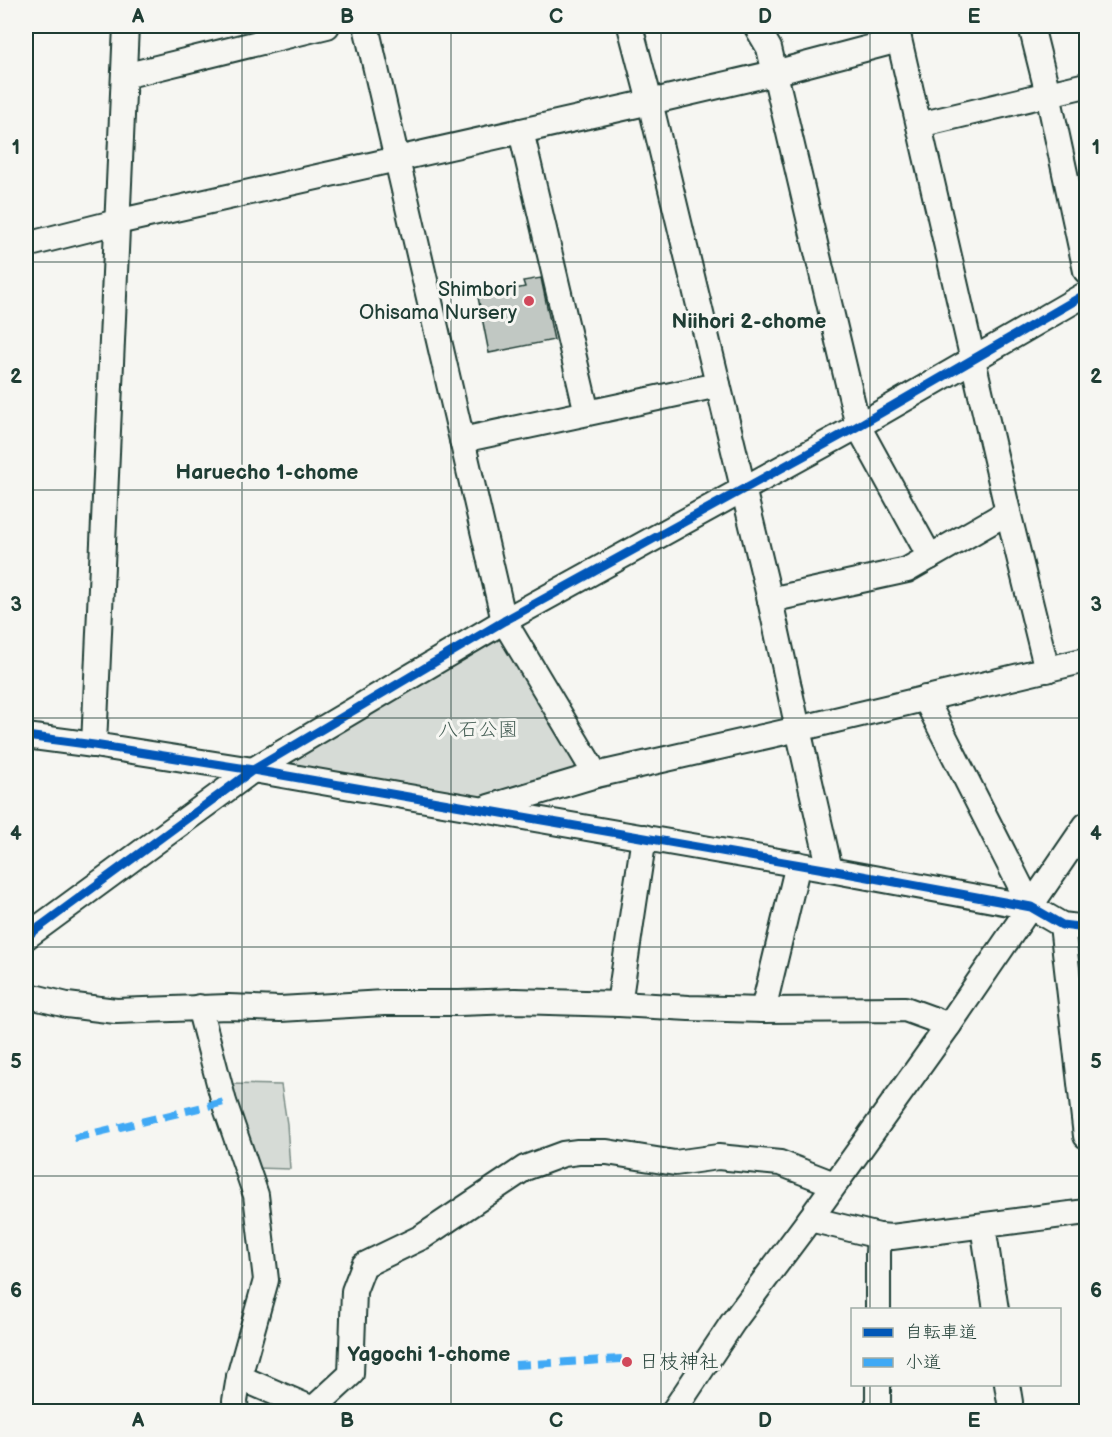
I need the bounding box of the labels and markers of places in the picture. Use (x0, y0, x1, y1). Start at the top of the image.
place label: Shimbori Ohisama Nursery (359, 278, 517, 325)
marker: Shimbori Ohisama Nursery (522, 294, 536, 308)
place label: 日枝神社 (639, 1350, 719, 1374)
marker: 日枝神社 (620, 1355, 634, 1369)

